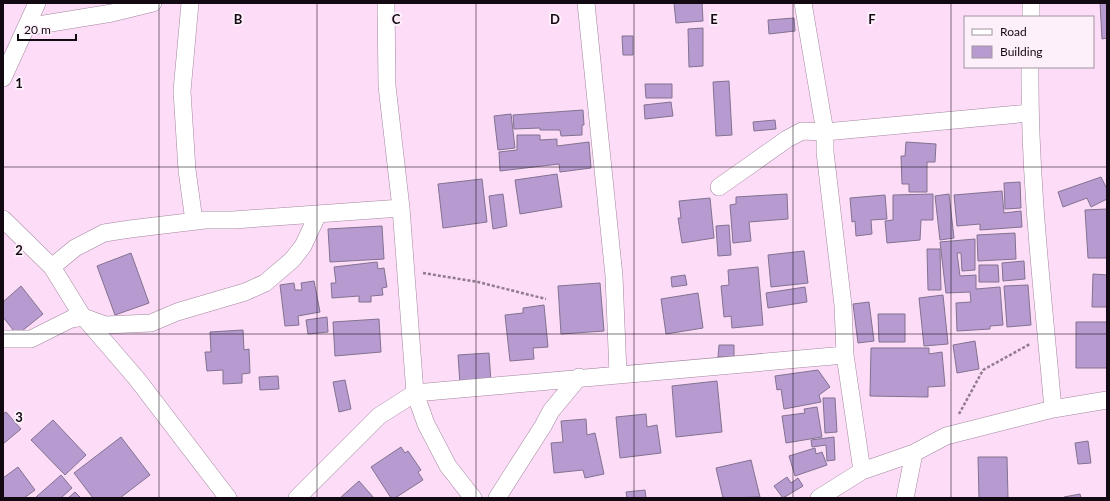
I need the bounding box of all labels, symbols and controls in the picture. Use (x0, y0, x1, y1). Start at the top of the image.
text: B (234, 11, 243, 27)
text: C (392, 11, 401, 27)
text: D (550, 11, 560, 27)
text: E (710, 11, 718, 27)
text: F (868, 11, 876, 27)
scale bar (18, 16, 76, 42)
legend (964, 16, 1094, 68)
text: 20 m (24, 22, 51, 37)
text: Road (1000, 24, 1027, 39)
text: Building (1000, 44, 1043, 59)
text: 1 (15, 75, 23, 91)
text: 2 (15, 242, 23, 258)
text: 3 (15, 409, 23, 425)

